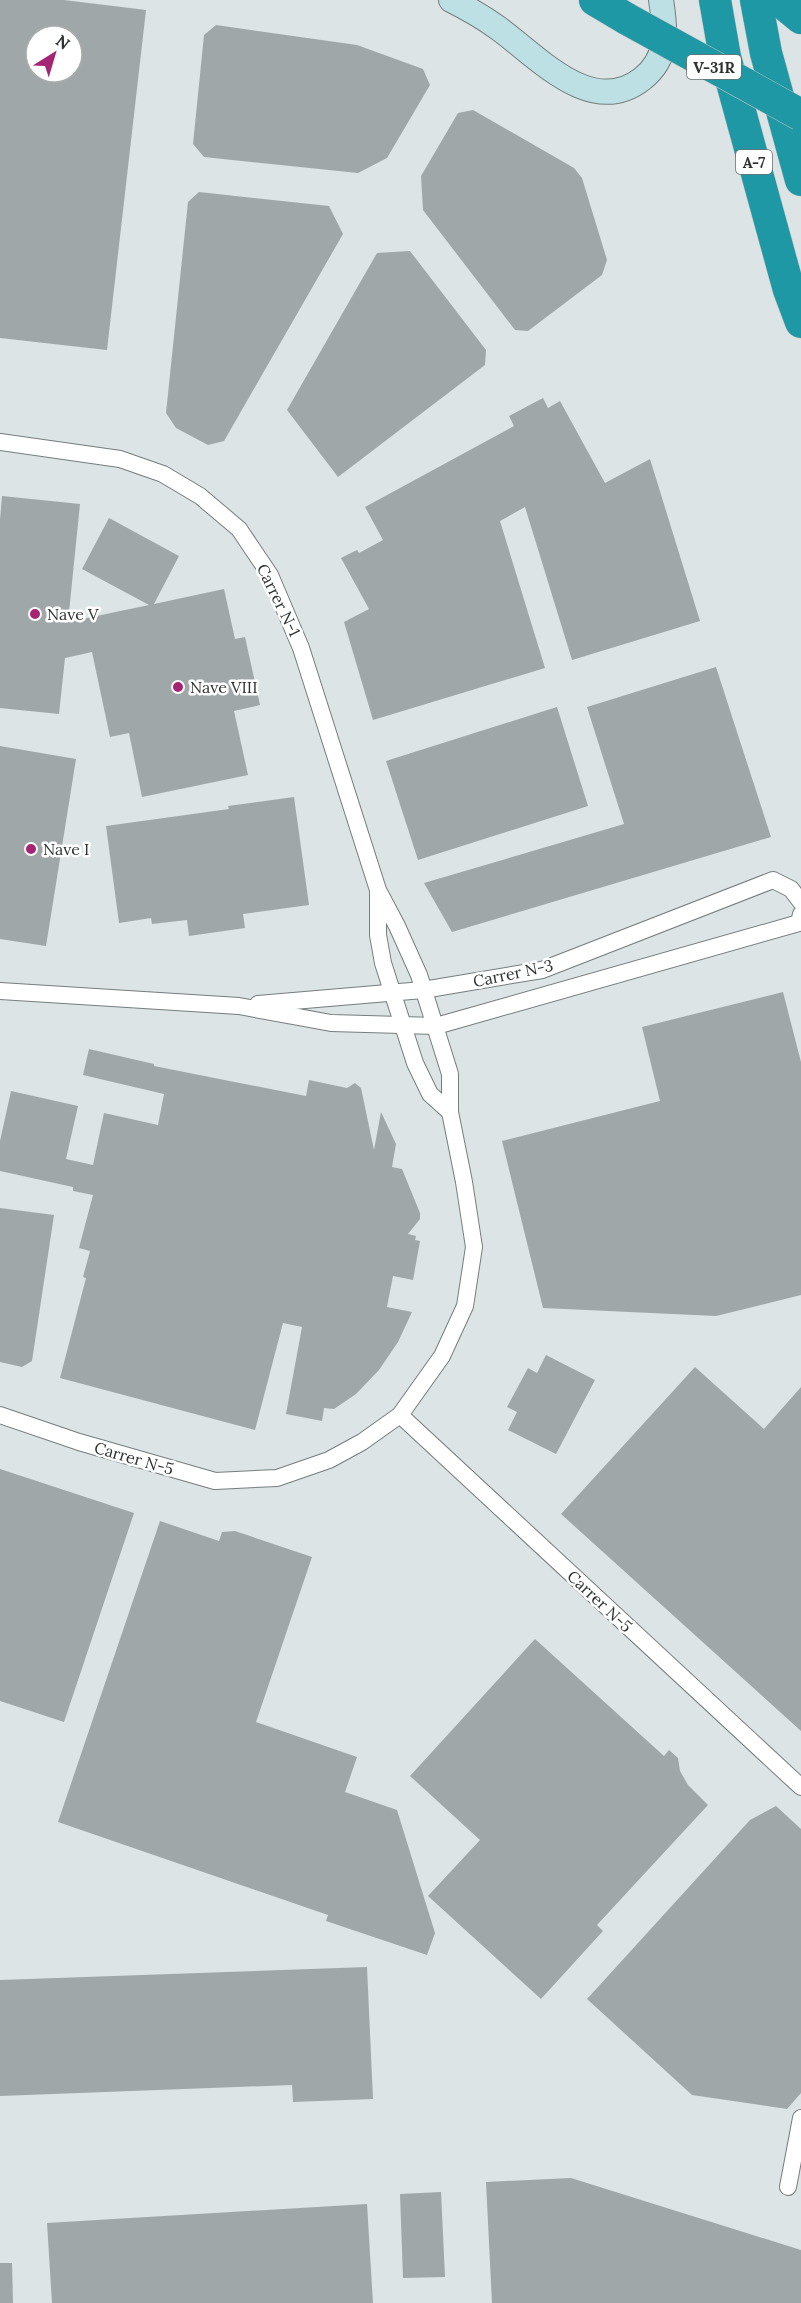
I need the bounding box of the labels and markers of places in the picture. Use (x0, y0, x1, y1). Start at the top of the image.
place label: Nave V (47, 604, 99, 624)
marker: Nave V (28, 607, 42, 621)
place label: Nave VIII (190, 677, 258, 697)
marker: Nave VIII (171, 680, 185, 694)
place label: Nave I (43, 839, 89, 859)
marker: Nave I (24, 842, 38, 856)

